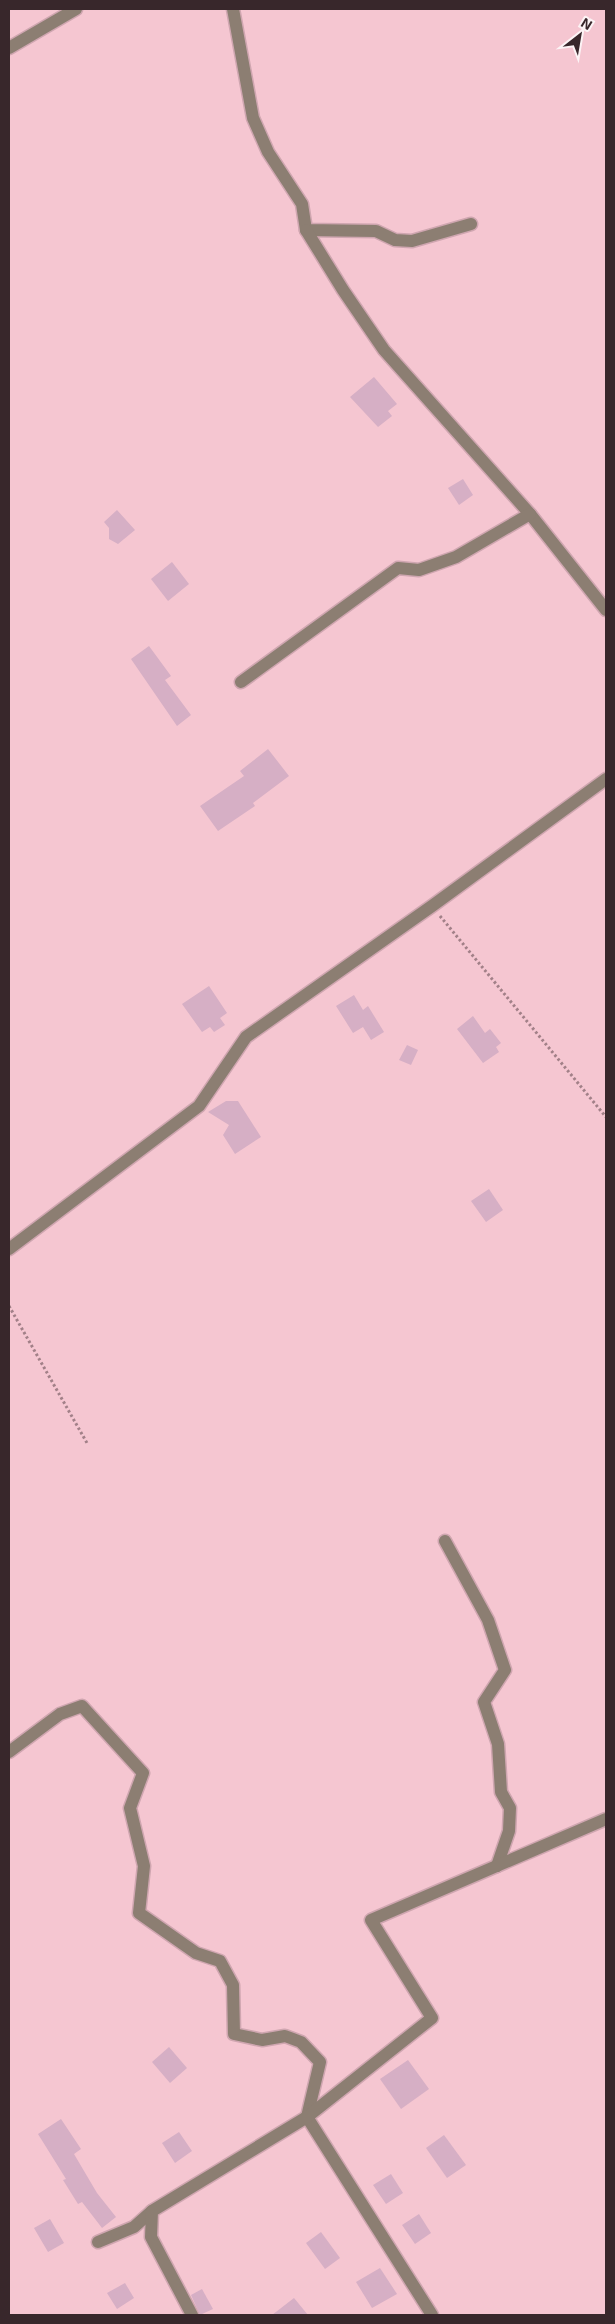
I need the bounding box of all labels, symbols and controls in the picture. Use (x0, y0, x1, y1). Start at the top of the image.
north arrow (555, 10, 605, 60)
text: N (578, 14, 596, 33)

